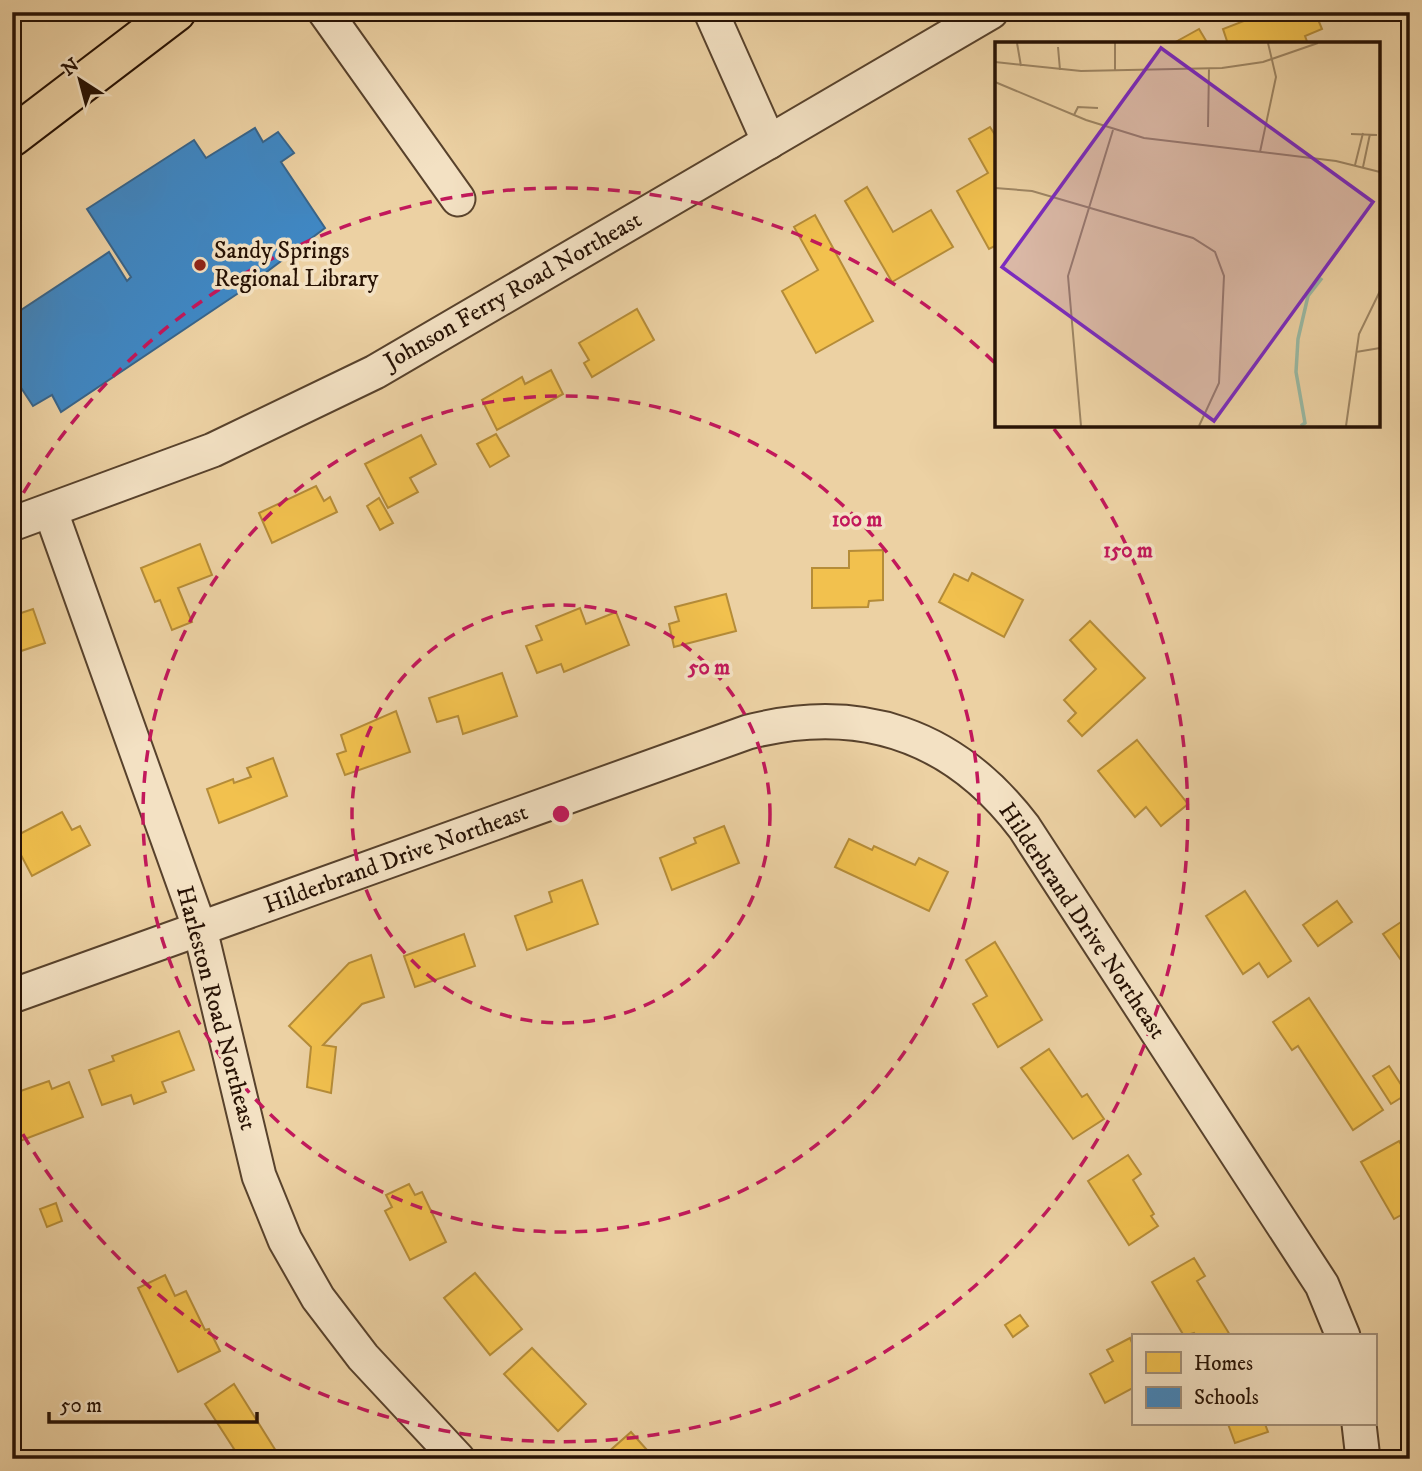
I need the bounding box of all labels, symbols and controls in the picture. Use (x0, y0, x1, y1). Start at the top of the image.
inset map (995, 42, 1380, 427)
north arrow (46, 46, 116, 116)
text: N (58, 53, 84, 81)
street label: Johnson Ferry Road Northeast (377, 205, 647, 378)
place label: Sandy Springs Regional Library (214, 236, 379, 294)
marker: Sandy Springs Regional Library (192, 257, 208, 273)
text: 100 m (832, 507, 882, 533)
text: 150 m (1103, 538, 1153, 564)
text: 50 m (687, 655, 730, 681)
street label: Hilderbrand Drive Northeast (260, 797, 532, 921)
street label: Hilderbrand Drive Northeast (992, 797, 1173, 1045)
centre of rings (549, 802, 573, 826)
street label: Harleston Road Northeast (169, 882, 263, 1134)
legend (1132, 1334, 1376, 1426)
text: Homes (1194, 1351, 1253, 1377)
scale bar (49, 1380, 257, 1424)
text: Schools (1194, 1385, 1259, 1411)
text: 50 m (60, 1393, 102, 1419)

